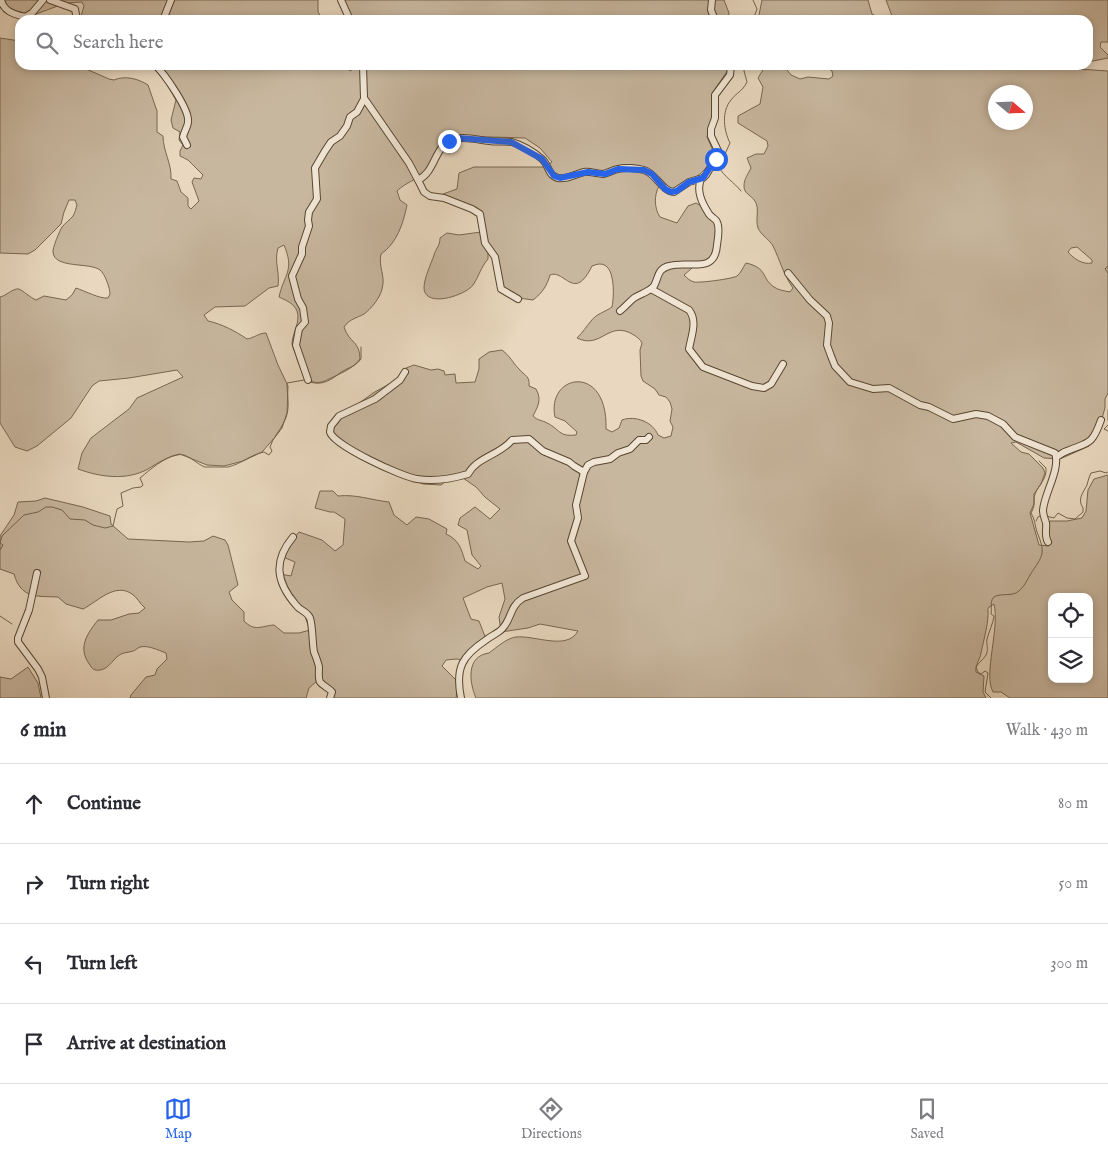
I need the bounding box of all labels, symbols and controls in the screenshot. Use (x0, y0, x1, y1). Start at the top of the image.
search box (15, 15, 1093, 70)
icon: search (33, 29, 61, 57)
text: Search here (73, 31, 164, 55)
north arrow (988, 85, 1033, 130)
route end (438, 130, 461, 153)
route start (705, 148, 728, 171)
map controls (1048, 593, 1093, 683)
button: locate (1048, 593, 1093, 638)
button: layers (1048, 638, 1093, 683)
text: 6 min (20, 717, 66, 744)
text: Walk · 430 m (1006, 721, 1088, 741)
icon: ahead (20, 790, 48, 818)
text: Continue (67, 792, 141, 816)
text: 80 m (1058, 794, 1088, 814)
icon: right (20, 870, 48, 898)
text: Turn right (67, 872, 149, 896)
text: 50 m (1059, 874, 1088, 894)
icon: left (20, 950, 48, 978)
text: Turn left (67, 952, 138, 976)
text: 300 m (1050, 954, 1088, 974)
icon: arrive (20, 1030, 48, 1058)
text: Arrive at destination (67, 1032, 226, 1056)
tab: Map (164, 1095, 192, 1143)
tab: Directions (521, 1095, 582, 1143)
tab: Saved (911, 1095, 944, 1143)

